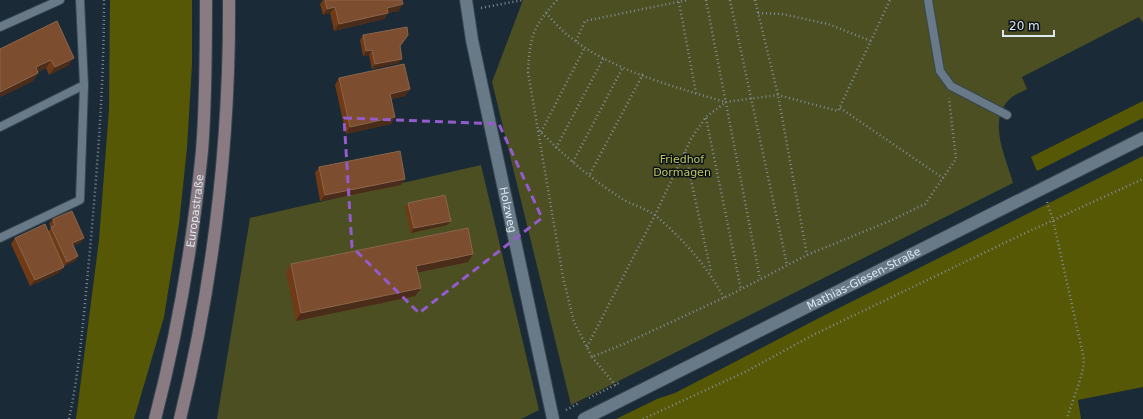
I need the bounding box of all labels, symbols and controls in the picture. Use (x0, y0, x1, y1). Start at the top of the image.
scale bar (1003, 12, 1054, 38)
text: 20 m (1009, 19, 1040, 33)
park label: Friedhof Dormagen (653, 153, 711, 179)
street label: Europastraße (184, 174, 207, 249)
street label: Holzweg (497, 186, 519, 234)
street label: Mathias-Giesen-Straße (805, 245, 923, 313)

